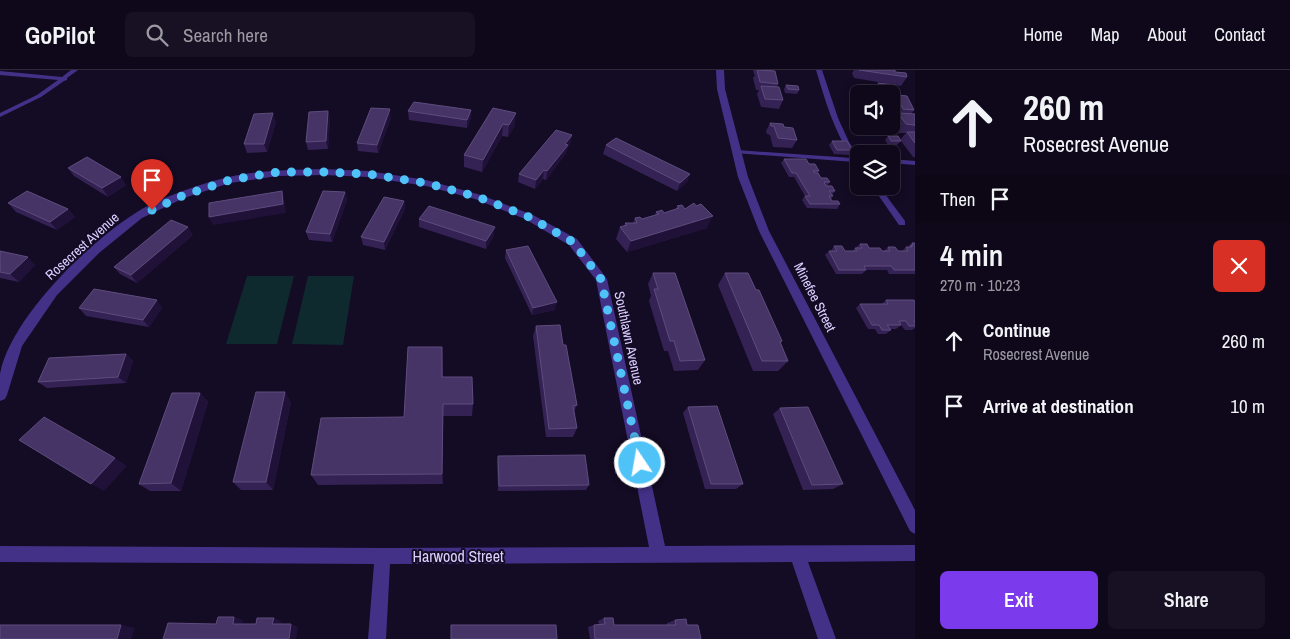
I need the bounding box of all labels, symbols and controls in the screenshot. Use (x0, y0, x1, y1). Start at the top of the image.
search box (125, 12, 475, 57)
text: GoPilot (25, 19, 95, 51)
icon: search (143, 21, 171, 49)
text: Search here (183, 22, 268, 48)
text: Home (1023, 22, 1063, 47)
text: Map (1091, 22, 1120, 47)
text: About (1148, 22, 1186, 47)
text: Contact (1214, 22, 1265, 47)
text: 260 m (1023, 84, 1104, 131)
map controls (850, 85, 900, 195)
button: sound (850, 85, 900, 135)
icon: ahead (940, 90, 1005, 155)
text: Rosecrest Avenue (1023, 129, 1169, 159)
button: layers (850, 145, 900, 195)
pin (131, 159, 173, 210)
icon: arrive (138, 166, 166, 194)
icon: arrive (986, 185, 1014, 213)
text: Then (940, 186, 976, 212)
street label: Rosecrest Avenue (41, 208, 123, 284)
text: 4 min (940, 235, 1003, 275)
button: close (1213, 240, 1265, 292)
street label: Minefee Street (790, 259, 840, 335)
text: 270 m · 10:23 (940, 274, 1020, 296)
street label: Southlawn Avenue (610, 290, 648, 386)
text: Continue (983, 317, 1051, 343)
icon: ahead (940, 327, 968, 355)
text: 260 m (1222, 328, 1265, 354)
text: Rosecrest Avenue (983, 343, 1089, 365)
icon: arrive (940, 392, 968, 420)
text: Arrive at destination (983, 393, 1134, 419)
text: 10 m (1230, 393, 1265, 419)
position arrow (613, 436, 665, 488)
street label: Harwood Street (412, 545, 504, 567)
button: Exit (940, 571, 1098, 629)
button: Share (1108, 571, 1265, 629)

